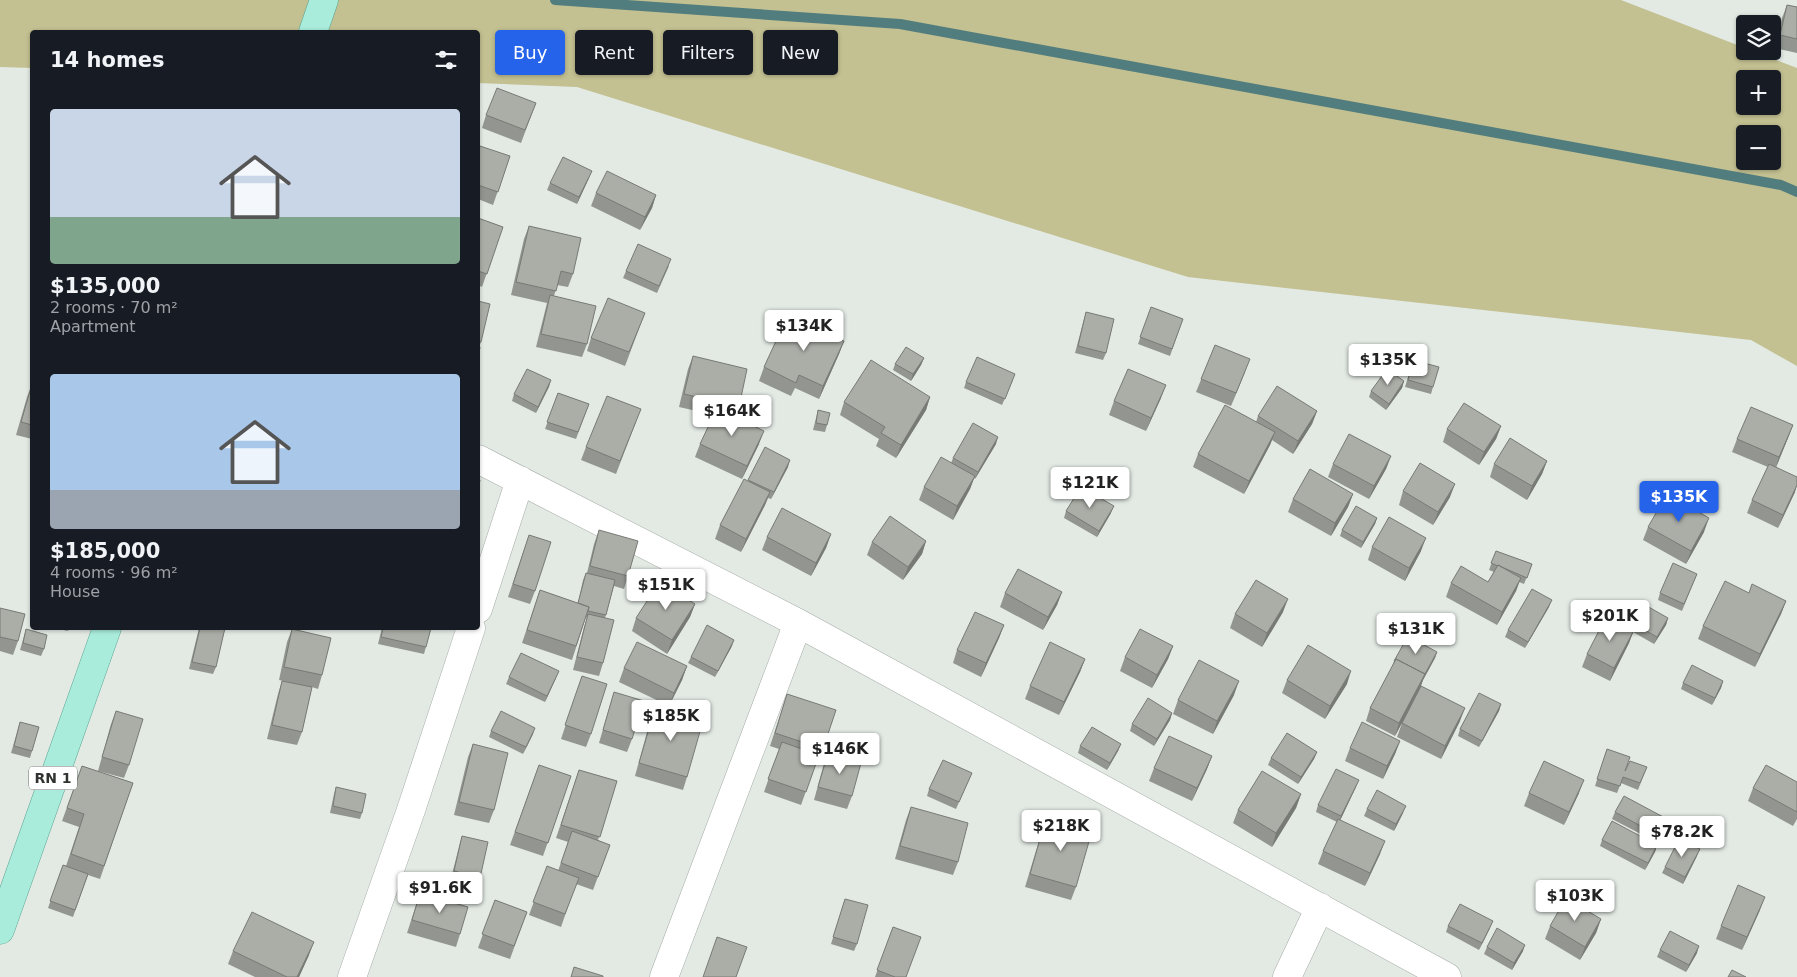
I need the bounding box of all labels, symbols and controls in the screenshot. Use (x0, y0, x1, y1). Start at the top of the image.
map controls (1736, 15, 1781, 170)
button: layers (1736, 15, 1781, 60)
chip: Buy (495, 30, 565, 75)
chip: Rent (575, 30, 653, 75)
chip: Filters (663, 30, 753, 75)
chip: New (763, 30, 838, 75)
icon: filters (432, 46, 460, 74)
text: 14 homes (50, 48, 165, 72)
button: + (1736, 70, 1781, 115)
button: − (1736, 125, 1781, 170)
icon: home (210, 142, 300, 232)
text: $135,000 (50, 274, 160, 298)
text: 2 rooms · 70 m² (50, 298, 178, 317)
pin: $134K (769, 310, 839, 352)
text: $134K (776, 316, 832, 335)
text: Apartment (50, 317, 136, 336)
pin: $135K (1353, 344, 1423, 386)
text: $135K (1360, 350, 1416, 369)
pin: $164K (697, 394, 767, 437)
text: $164K (704, 401, 760, 420)
icon: home (210, 407, 300, 497)
pin: $121K (1055, 466, 1125, 509)
text: $121K (1062, 473, 1118, 492)
pin: $135K (1644, 480, 1714, 523)
text: $135K (1651, 487, 1707, 506)
text: $185,000 (50, 539, 160, 563)
text: 4 rooms · 96 m² (50, 563, 178, 582)
pin: $151K (631, 568, 701, 611)
text: $151K (638, 575, 694, 594)
text: House (50, 582, 100, 601)
pin: $201K (1575, 600, 1645, 642)
text: $201K (1582, 606, 1638, 625)
pin: $131K (1381, 612, 1451, 655)
text: $131K (1388, 619, 1444, 638)
pin: $185K (636, 700, 706, 742)
text: $185K (643, 706, 699, 725)
pin: $146K (805, 732, 875, 775)
text: $146K (812, 739, 868, 758)
road number: RN 1 (29, 766, 77, 790)
pin: $218K (1026, 810, 1096, 852)
text: $218K (1033, 816, 1089, 835)
pin: $78.2K (1641, 816, 1723, 858)
text: $78.2K (1650, 822, 1714, 841)
pin: $91.6K (399, 872, 481, 914)
text: $91.6K (408, 878, 472, 897)
pin: $103K (1540, 880, 1610, 922)
text: $103K (1547, 886, 1603, 905)

